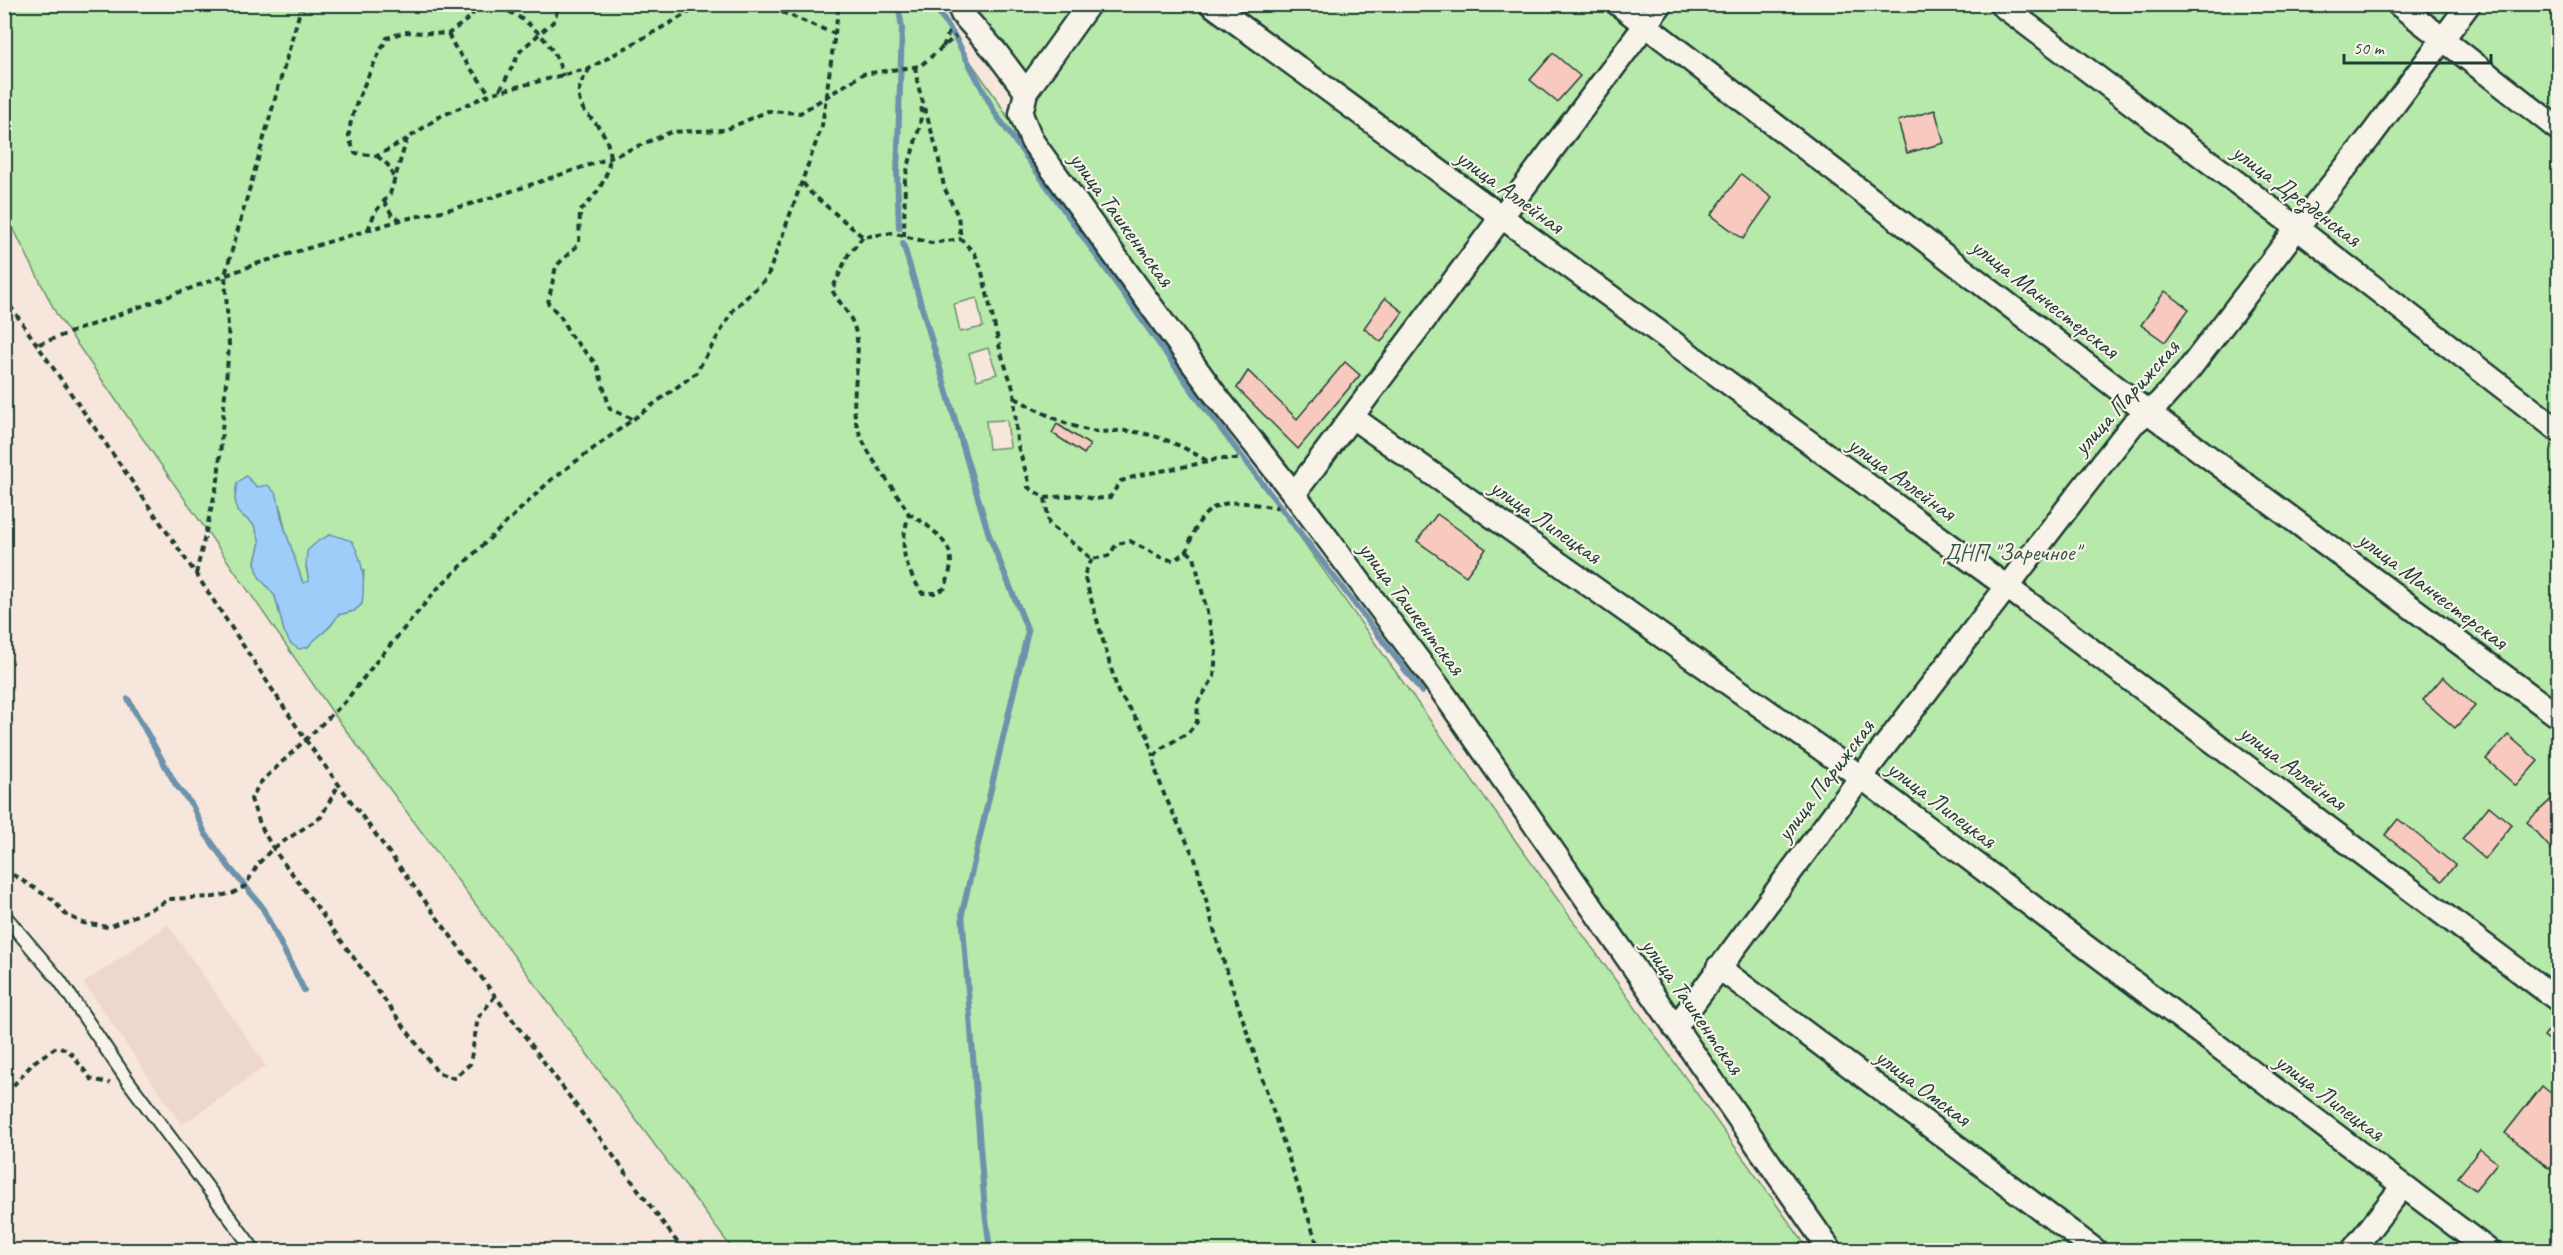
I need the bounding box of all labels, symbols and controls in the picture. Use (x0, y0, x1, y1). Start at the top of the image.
scale bar (2344, 27, 2491, 65)
text: 50 m (2353, 37, 2386, 59)
street label: улица Дрезденская (2224, 136, 2369, 255)
street label: улица Аллейная (1449, 141, 1571, 241)
street label: улица Ташкентская (1062, 144, 1182, 294)
street label: улица Манчестерская (1964, 230, 2126, 366)
street label: улица Парижская (2065, 332, 2187, 462)
street label: улица Аллейная (1841, 428, 1963, 528)
street label: улица Липецкая (1483, 470, 1609, 571)
street label: улица Манчестерская (2351, 523, 2515, 657)
street label: улица Ташкентская (1351, 534, 1473, 682)
park label: ДНП "Заречное" (1942, 537, 2085, 567)
street label: улица Парижская (1768, 712, 1881, 849)
street label: улица Аллейная (2232, 716, 2353, 818)
street label: улица Липецкая (1880, 752, 2004, 856)
street label: улица Ташкентская (1634, 930, 1752, 1081)
street label: улица Омская (1868, 1040, 1978, 1133)
street label: улица Липецкая (2268, 1045, 2392, 1149)

